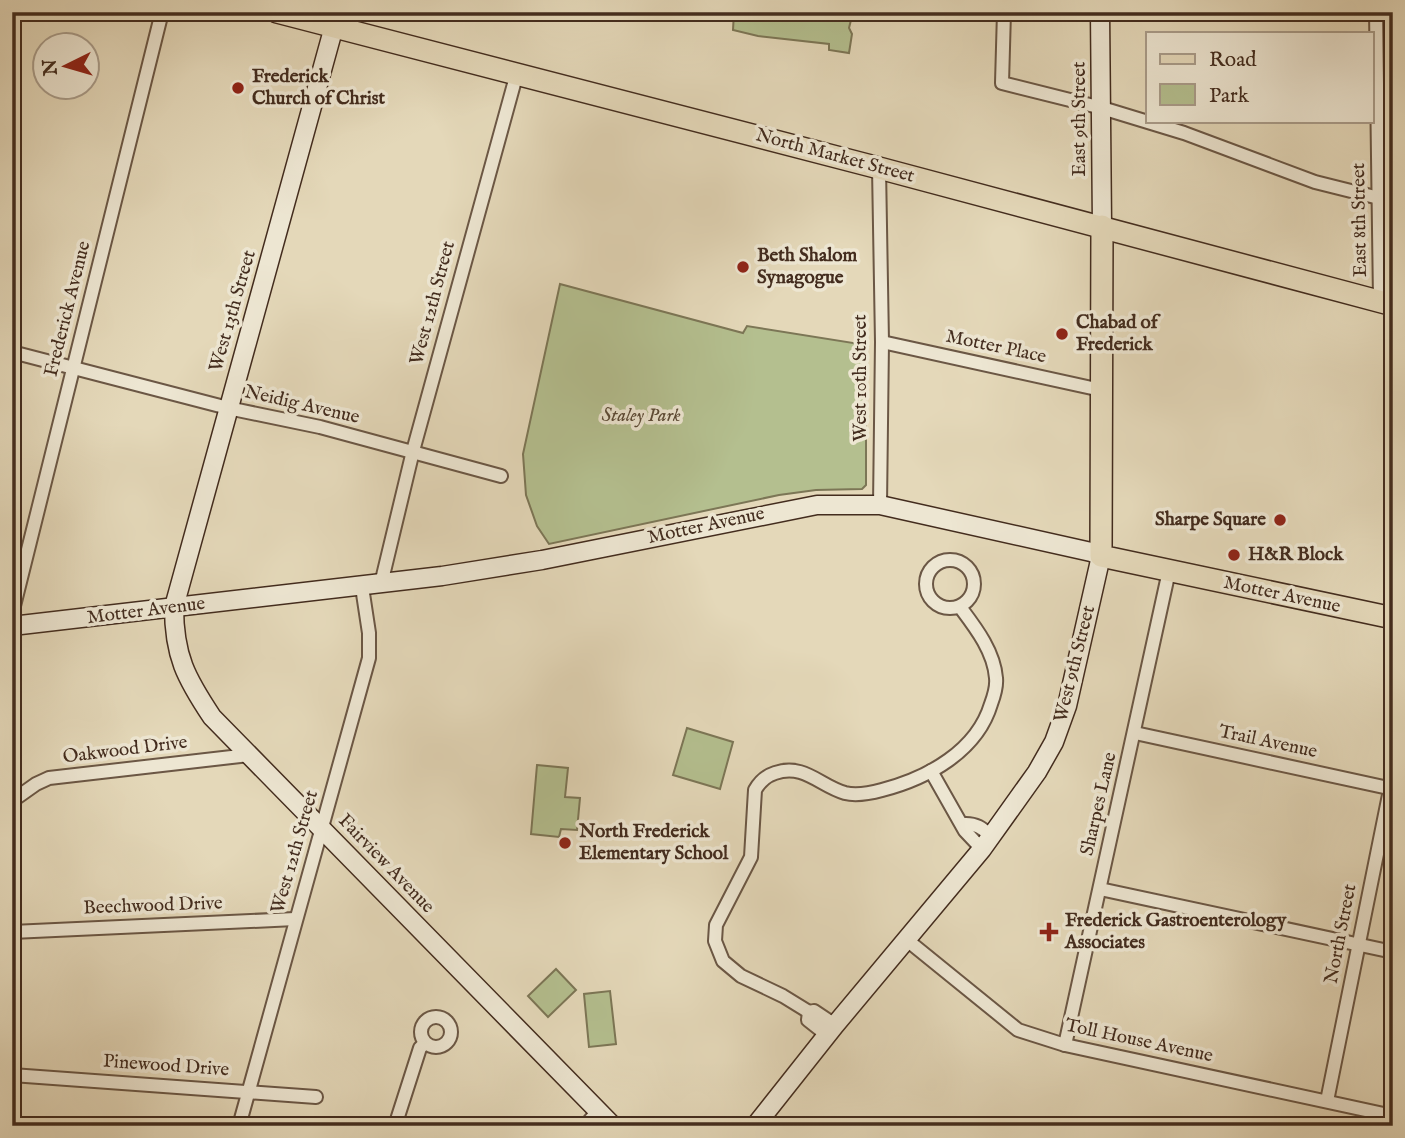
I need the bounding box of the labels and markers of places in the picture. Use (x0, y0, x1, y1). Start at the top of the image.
place label: Frederick Church of Christ (252, 65, 385, 111)
marker: Frederick Church of Christ (230, 80, 246, 96)
place label: Beth Shalom Synagogue (757, 244, 857, 290)
marker: Beth Shalom Synagogue (735, 259, 751, 275)
place label: Chabad of Frederick (1076, 311, 1161, 357)
marker: Chabad of Frederick (1054, 326, 1070, 342)
place label: Sharpe Square (1155, 508, 1266, 532)
marker: Sharpe Square (1272, 512, 1288, 528)
place label: H&R Block (1248, 543, 1344, 567)
marker: H&R Block (1226, 547, 1242, 563)
place label: North Frederick Elementary School (578, 820, 729, 866)
marker: North Frederick Elementary School (557, 835, 573, 851)
place label: Frederick Gastroenterology Associates (1064, 909, 1287, 955)
marker: Frederick Gastroenterology Associates (1039, 922, 1059, 942)

